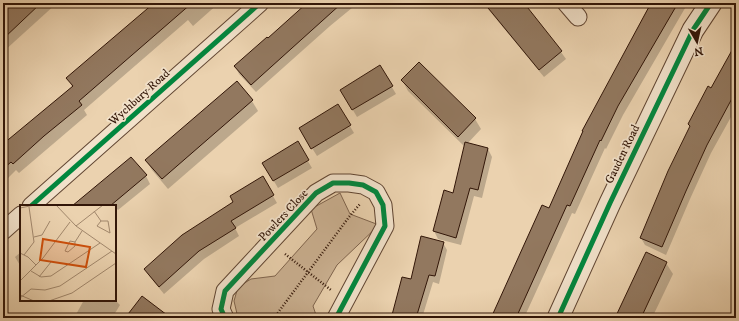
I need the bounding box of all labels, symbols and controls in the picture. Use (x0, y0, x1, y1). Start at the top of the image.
north arrow (677, 22, 717, 62)
text: N (693, 43, 704, 59)
street label: Wychbury Road (105, 66, 173, 129)
street label: Gauden Road (602, 122, 643, 186)
street label: Powlers Close (255, 186, 311, 245)
inset map (20, 205, 116, 301)

